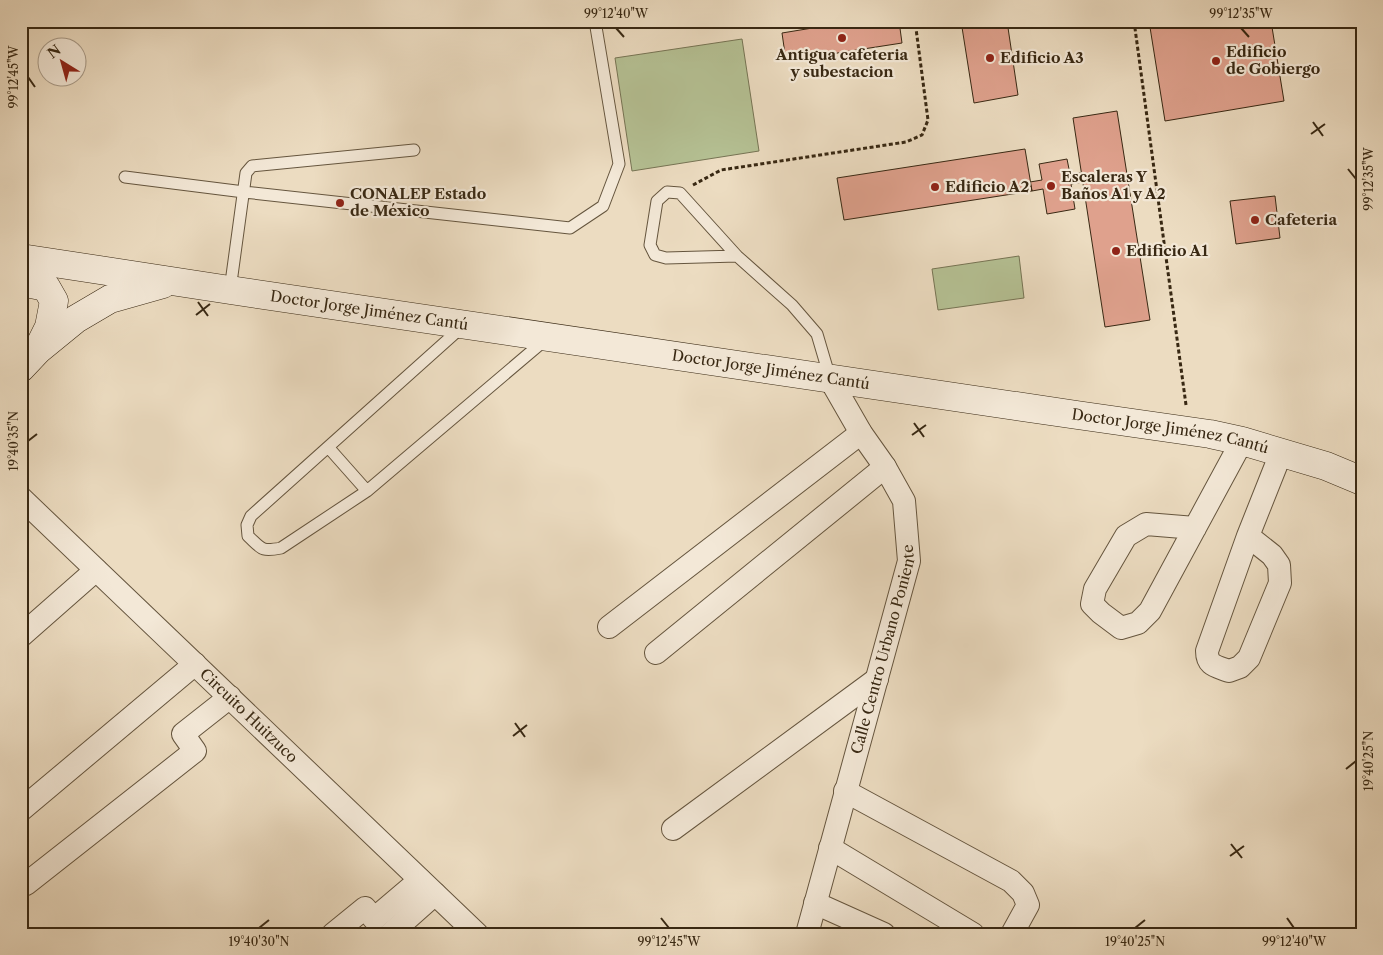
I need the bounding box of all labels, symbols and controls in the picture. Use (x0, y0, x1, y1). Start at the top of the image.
text: 99°12'40"W (584, 6, 649, 21)
text: 99°12'35"W (1209, 6, 1273, 21)
marker: Antigua cafeteria y subestacion (836, 32, 848, 44)
north arrow (38, 38, 88, 88)
text: N (44, 41, 64, 62)
place label: Edificio de Gobiergo (1226, 42, 1320, 78)
text: 99°12'45"W (6, 45, 21, 109)
place label: Antigua cafeteria y subestacion (775, 45, 909, 81)
place label: Edificio A3 (1000, 48, 1084, 67)
marker: Edificio A3 (984, 52, 996, 64)
marker: Edificio de Gobiergo (1210, 55, 1222, 67)
text: 99°12'35"W (1361, 147, 1376, 211)
place label: Escaleras Y Baños A1 y A2 (1061, 167, 1166, 203)
place label: Edificio A2 (945, 177, 1030, 196)
marker: Escaleras Y Baños A1 y A2 (1045, 180, 1057, 192)
marker: Edificio A2 (929, 181, 941, 193)
place label: CONALEP Estado de México (350, 184, 486, 220)
marker: CONALEP Estado de México (334, 197, 346, 209)
place label: Cafeteria (1265, 210, 1337, 229)
marker: Cafeteria (1249, 214, 1261, 226)
place label: Edificio A1 (1126, 241, 1209, 260)
marker: Edificio A1 (1110, 245, 1122, 257)
street label: Doctor Jorge Jiménez Cantú (269, 286, 469, 334)
street label: Doctor Jorge Jiménez Cantú (671, 345, 871, 393)
street label: Doctor Jorge Jiménez Cantú (1070, 404, 1271, 457)
text: 19°40'35"N (6, 411, 21, 471)
street label: Calle Centro Urbano Poniente (847, 544, 919, 756)
street label: Circuito Huitzuco (196, 664, 302, 767)
text: 19°40'25"N (1361, 731, 1376, 791)
text: 19°40'30"N (229, 934, 290, 949)
text: 99°12'45"W (637, 934, 701, 949)
text: 19°40'25"N (1105, 934, 1165, 949)
text: 99°12'40"W (1262, 934, 1327, 949)

